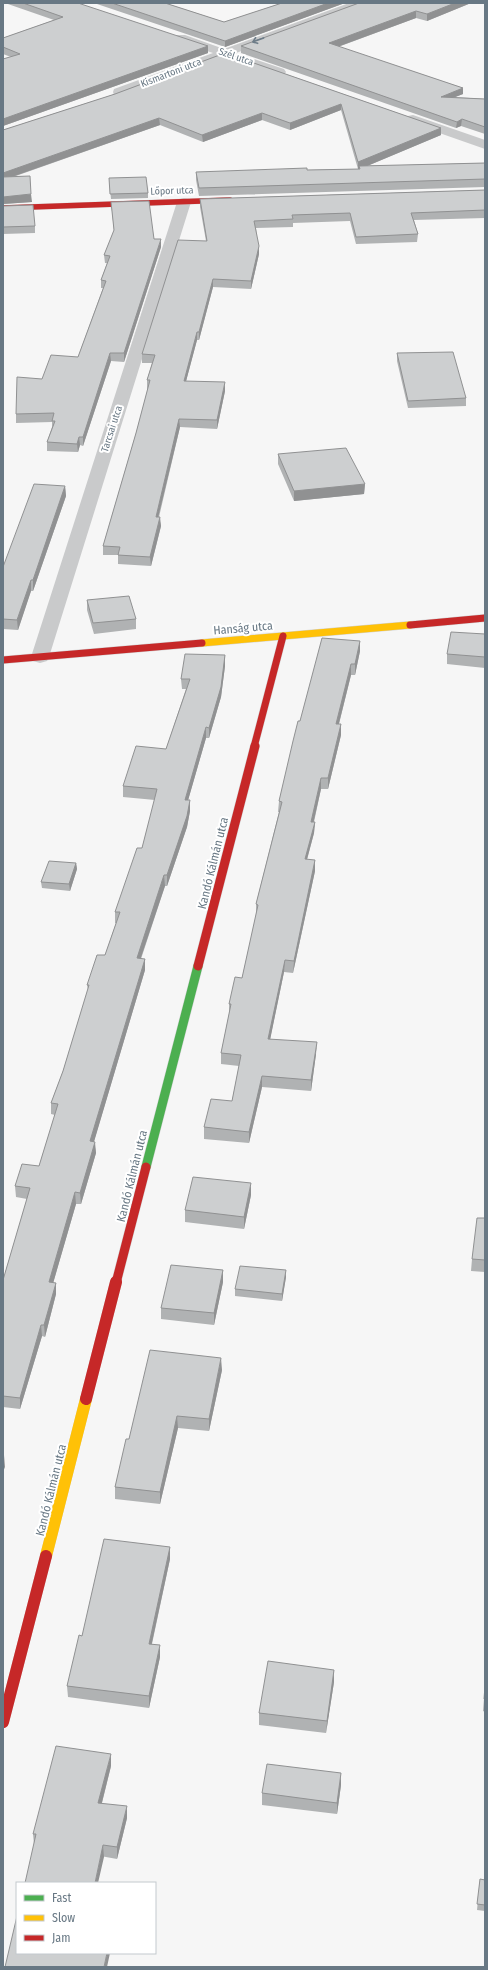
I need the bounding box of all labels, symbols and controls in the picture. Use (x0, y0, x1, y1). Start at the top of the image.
one-way arrow (252, 37, 264, 45)
street label: Szél utca (217, 45, 255, 69)
street label: Kismartoni utca (139, 56, 203, 90)
street label: Lőpor utca (150, 183, 194, 198)
street label: Tarcsai utca (99, 404, 125, 454)
street label: Hanság utca (213, 618, 273, 638)
street label: Kandó Kálmán utca (195, 815, 231, 910)
street label: Kandó Kálmán utca (114, 1128, 150, 1223)
street label: Kandó Kálmán utca (33, 1442, 69, 1537)
legend (16, 1882, 156, 1954)
text: Fast (52, 1891, 71, 1905)
text: Slow (52, 1911, 75, 1925)
text: Jam (52, 1931, 70, 1945)

